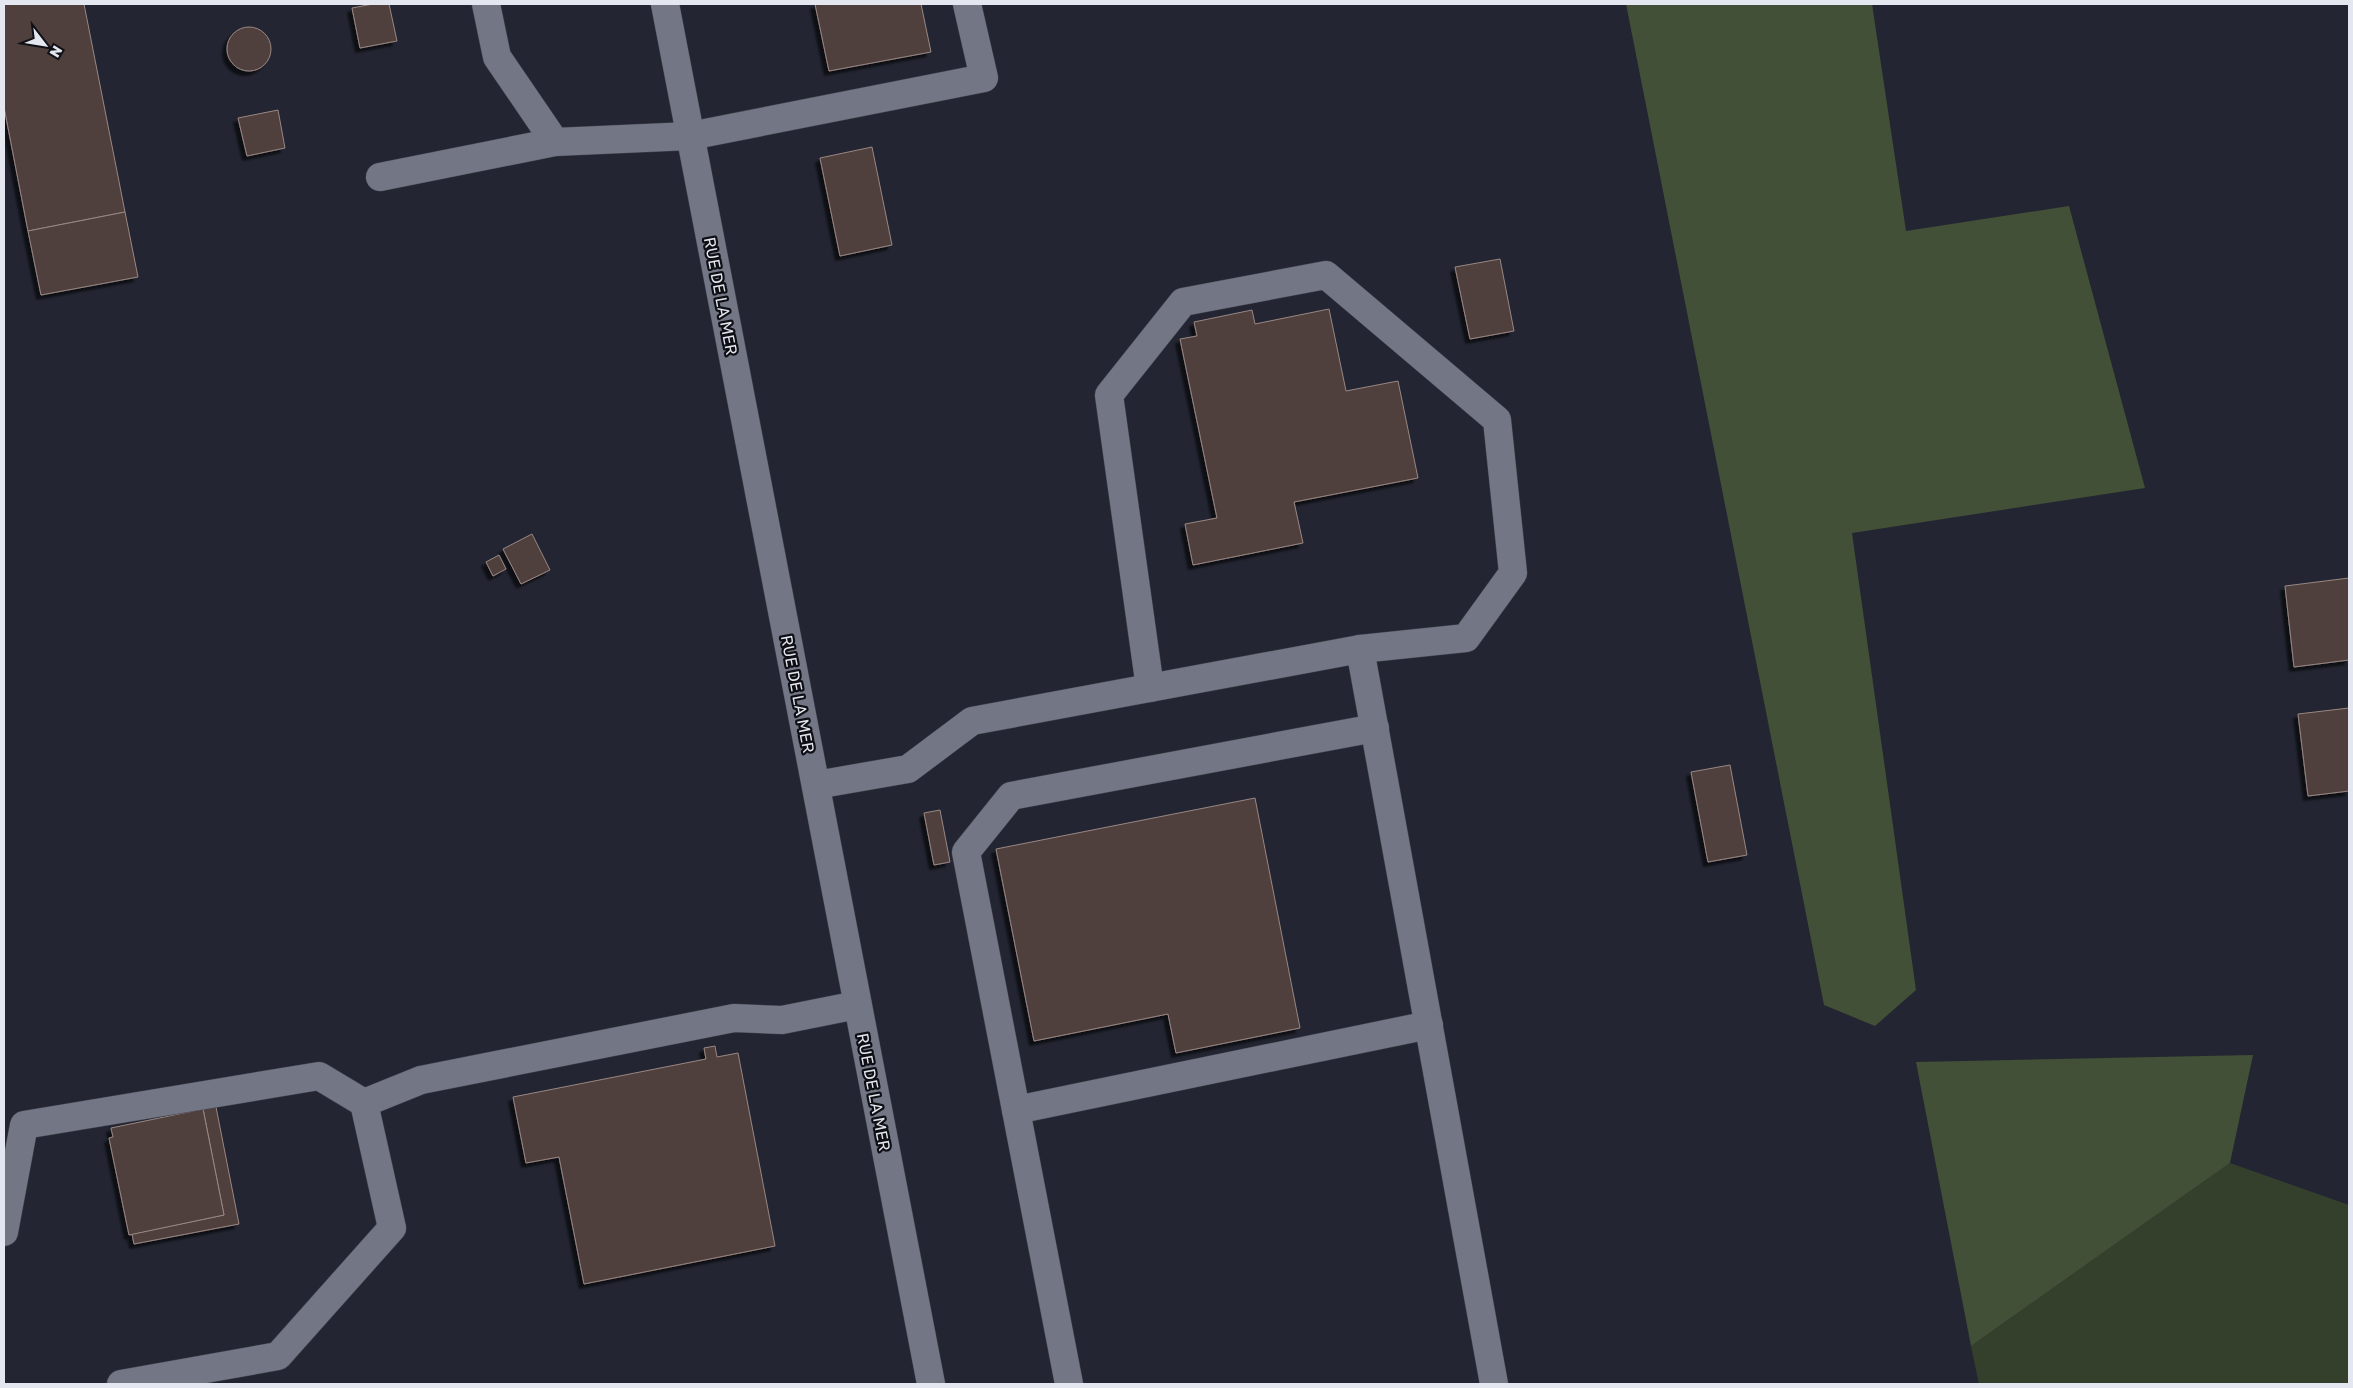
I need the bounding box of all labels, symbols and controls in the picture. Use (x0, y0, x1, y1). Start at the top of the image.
north arrow (20, 20, 70, 70)
text: N (47, 43, 67, 61)
street label: RUE DE LA MER (700, 235, 742, 357)
street label: RUE DE LA MER (777, 633, 819, 755)
street label: RUE DE LA MER (853, 1031, 895, 1153)

